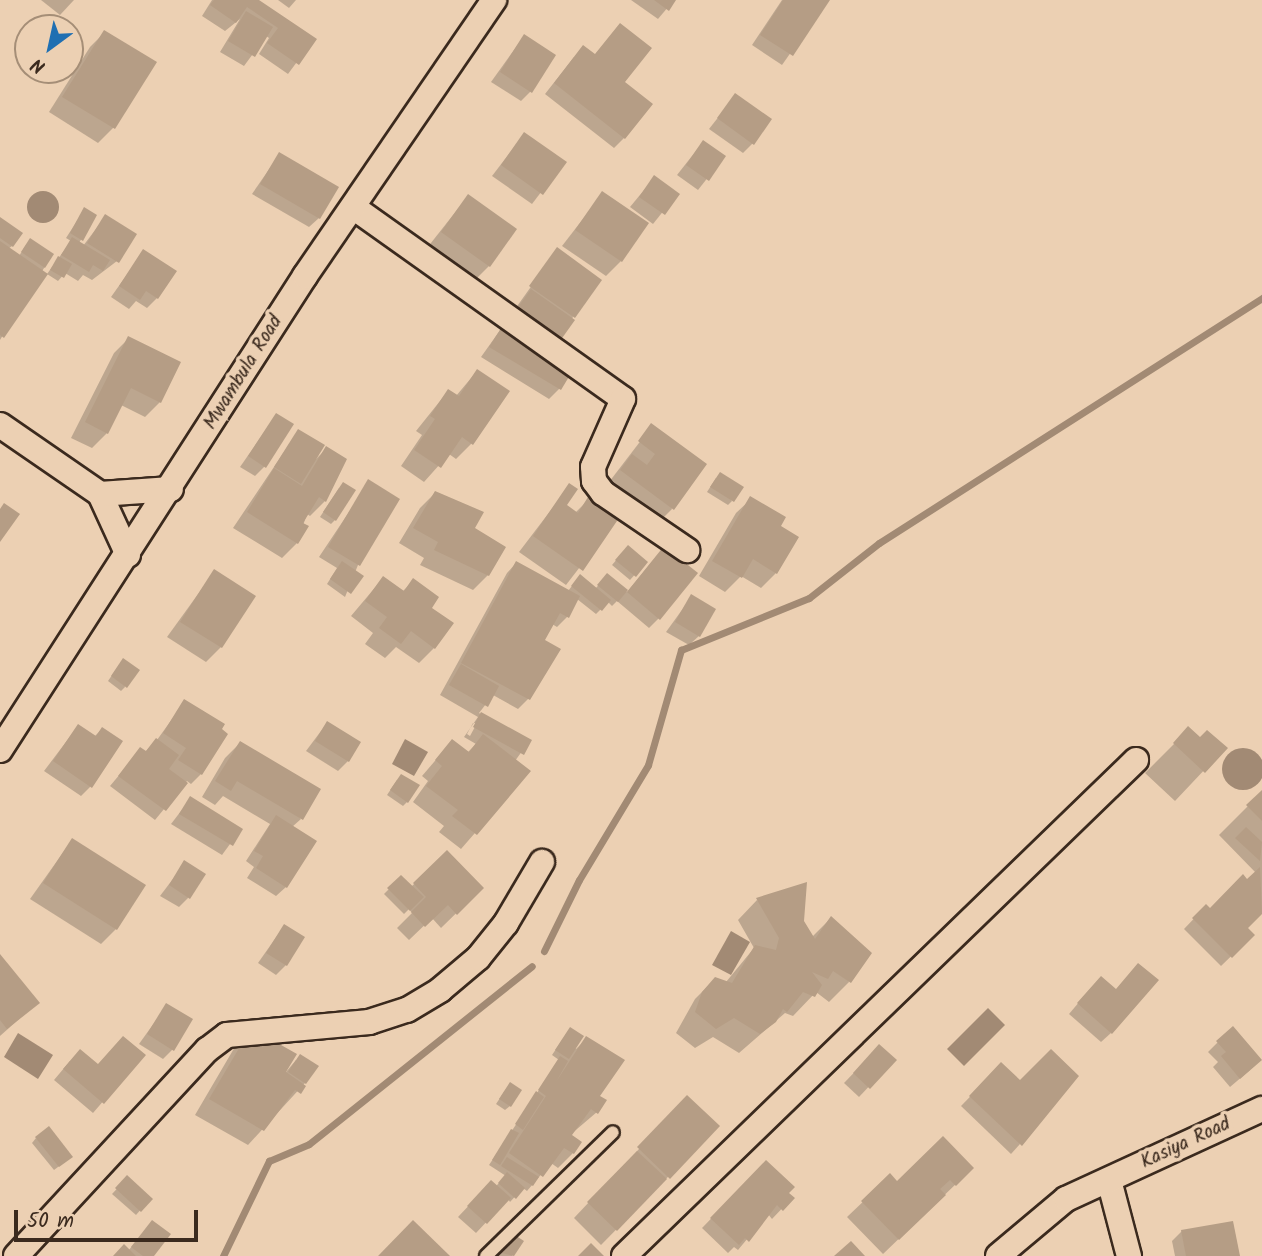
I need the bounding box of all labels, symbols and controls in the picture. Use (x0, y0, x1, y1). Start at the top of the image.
north arrow (14, 14, 84, 84)
text: N (25, 49, 52, 81)
street label: Mwambula Road (200, 312, 288, 434)
street label: Kasiya Road (1138, 1113, 1234, 1175)
scale bar (18, 1196, 201, 1240)
text: 50 m (27, 1205, 74, 1238)

